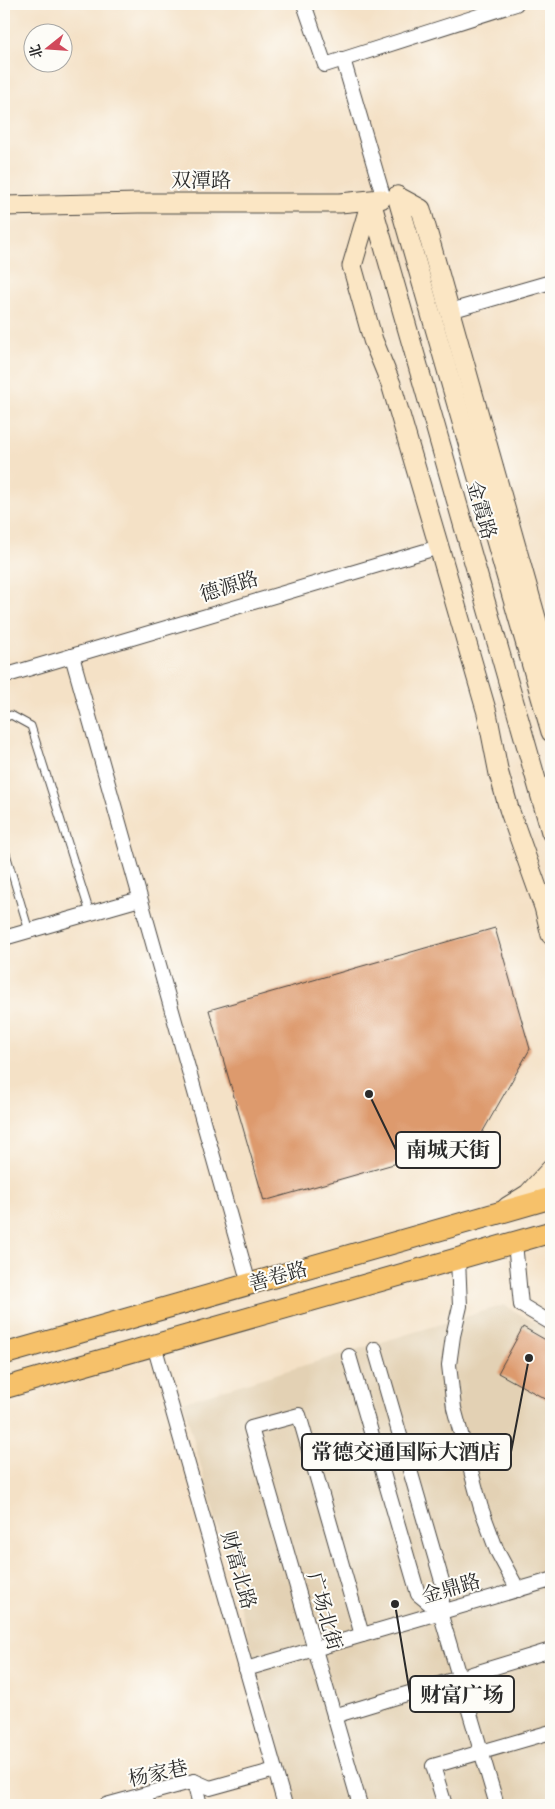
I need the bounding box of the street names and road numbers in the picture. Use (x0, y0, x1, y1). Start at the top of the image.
street label: 双潭路 (171, 168, 231, 197)
street label: 金霞路 (457, 478, 502, 544)
street label: 德源路 (197, 566, 263, 611)
street label: 善卷路 (246, 1256, 312, 1301)
street label: 财富北路 (212, 1528, 262, 1613)
street label: 金鼎路 (419, 1568, 485, 1613)
street label: 广场北街 (298, 1569, 348, 1654)
street label: 杨家巷 (126, 1755, 191, 1796)

